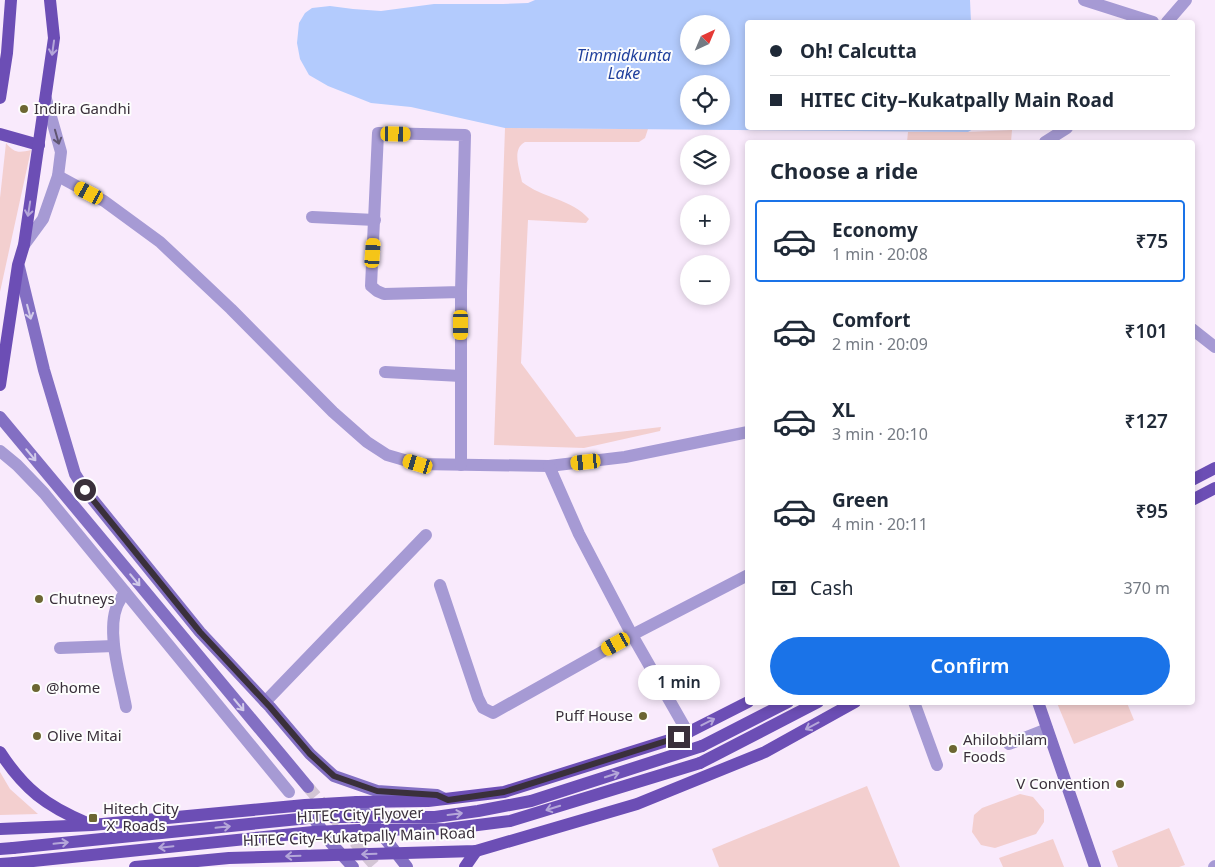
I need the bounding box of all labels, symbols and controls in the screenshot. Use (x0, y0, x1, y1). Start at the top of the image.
north arrow (680, 15, 730, 65)
map controls (680, 15, 730, 305)
text: Oh! Calcutta (800, 38, 917, 64)
one-way arrow (48, 40, 58, 56)
water label: Timmidkunta Lake (577, 44, 671, 84)
button: locate (680, 75, 730, 125)
text: HITEC City–Kukatpally Main Road (800, 87, 1114, 113)
place label: Indira Gandhi (34, 98, 131, 118)
marker: Indira Gandhi (18, 103, 30, 115)
car (380, 126, 411, 142)
one-way arrow (52, 129, 62, 145)
button: layers (680, 135, 730, 185)
text: Choose a ride (770, 155, 918, 185)
car (72, 179, 105, 207)
button: + (680, 195, 730, 245)
one-way arrow (24, 201, 34, 217)
text: Economy (832, 217, 918, 243)
icon: car (772, 219, 817, 264)
text: ₹75 (1135, 228, 1168, 254)
car (364, 238, 381, 268)
text: 1 min · 20:08 (832, 243, 928, 265)
button: − (680, 255, 730, 305)
one-way arrow (25, 304, 34, 320)
text: Comfort (832, 307, 911, 333)
icon: car (772, 309, 817, 354)
car (453, 310, 468, 340)
text: ₹101 (1125, 318, 1168, 344)
text: 2 min · 20:09 (832, 333, 928, 355)
text: XL (832, 397, 855, 423)
icon: car (772, 399, 817, 444)
text: ₹127 (1125, 408, 1168, 434)
text: 3 min · 20:10 (832, 423, 928, 445)
one-way arrow (26, 448, 37, 461)
car (401, 452, 434, 476)
car (570, 453, 601, 471)
route start (74, 479, 96, 501)
text: Green (832, 487, 889, 513)
icon: car (772, 489, 817, 534)
text: ₹95 (1135, 498, 1168, 524)
text: 4 min · 20:11 (832, 513, 928, 535)
one-way arrow (130, 573, 141, 586)
icon: cash (770, 574, 798, 602)
text: Cash (810, 575, 854, 601)
text: 370 m (1123, 577, 1170, 599)
place label: Chutneys (49, 588, 115, 608)
marker: Chutneys (33, 593, 45, 605)
car (599, 630, 632, 658)
button: Confirm (770, 637, 1170, 695)
callout: 1 min (638, 664, 720, 700)
text: 1 min (657, 671, 701, 693)
place label: @home (46, 677, 100, 697)
marker: @home (30, 682, 42, 694)
one-way arrow (233, 698, 245, 711)
place label: Puff House (555, 705, 633, 725)
marker: Puff House (637, 710, 649, 722)
one-way arrow (700, 717, 715, 726)
one-way arrow (805, 721, 820, 731)
place label: Olive Mitai (47, 725, 122, 745)
route end (668, 726, 690, 748)
place label: Ahilobhilam Foods (963, 729, 1047, 766)
marker: Olive Mitai (31, 730, 43, 742)
marker: Ahilobhilam Foods (947, 743, 959, 755)
one-way arrow (604, 770, 620, 780)
place label: V Convention (1016, 773, 1110, 793)
marker: V Convention (1114, 778, 1126, 790)
place label: Hitech City 'X' Roads (103, 798, 179, 835)
street label: HITEC City Flyover (296, 802, 424, 826)
one-way arrow (545, 804, 561, 813)
one-way arrow (447, 809, 463, 819)
marker: Hitech City 'X' Roads (87, 812, 99, 824)
one-way arrow (215, 822, 231, 832)
street label: HITEC City–Kukatpally Main Road (242, 822, 476, 850)
one-way arrow (53, 838, 69, 848)
one-way arrow (158, 842, 174, 852)
one-way arrow (361, 849, 377, 859)
one-way arrow (285, 852, 301, 861)

